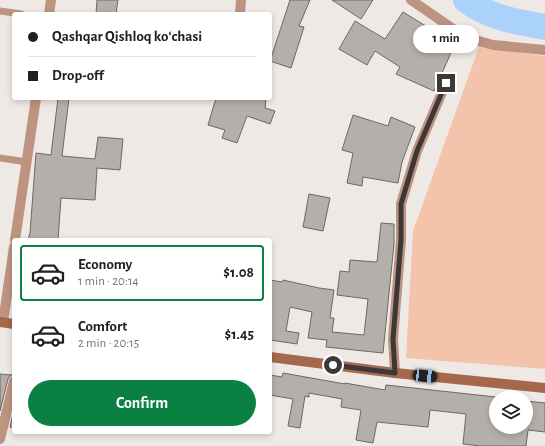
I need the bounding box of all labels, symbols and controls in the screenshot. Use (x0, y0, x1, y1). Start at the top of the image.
callout: 1 min (413, 25, 479, 53)
text: Qashqar Qishloq koʻchasi (52, 29, 202, 44)
text: 1 min (432, 32, 460, 45)
text: Drop-off (52, 68, 104, 83)
route end (437, 74, 455, 92)
icon: car (30, 255, 66, 291)
text: Economy (78, 257, 132, 272)
text: $1.08 (223, 265, 254, 280)
text: 1 min · 20:14 (78, 275, 139, 288)
icon: car (30, 317, 66, 353)
text: Comfort (78, 319, 127, 334)
text: $1.45 (224, 327, 254, 342)
text: 2 min · 20:15 (78, 337, 139, 350)
route start (324, 356, 342, 374)
car (412, 369, 438, 383)
button: Confirm (28, 380, 256, 426)
map controls (489, 390, 533, 434)
button: layers (489, 390, 533, 434)

